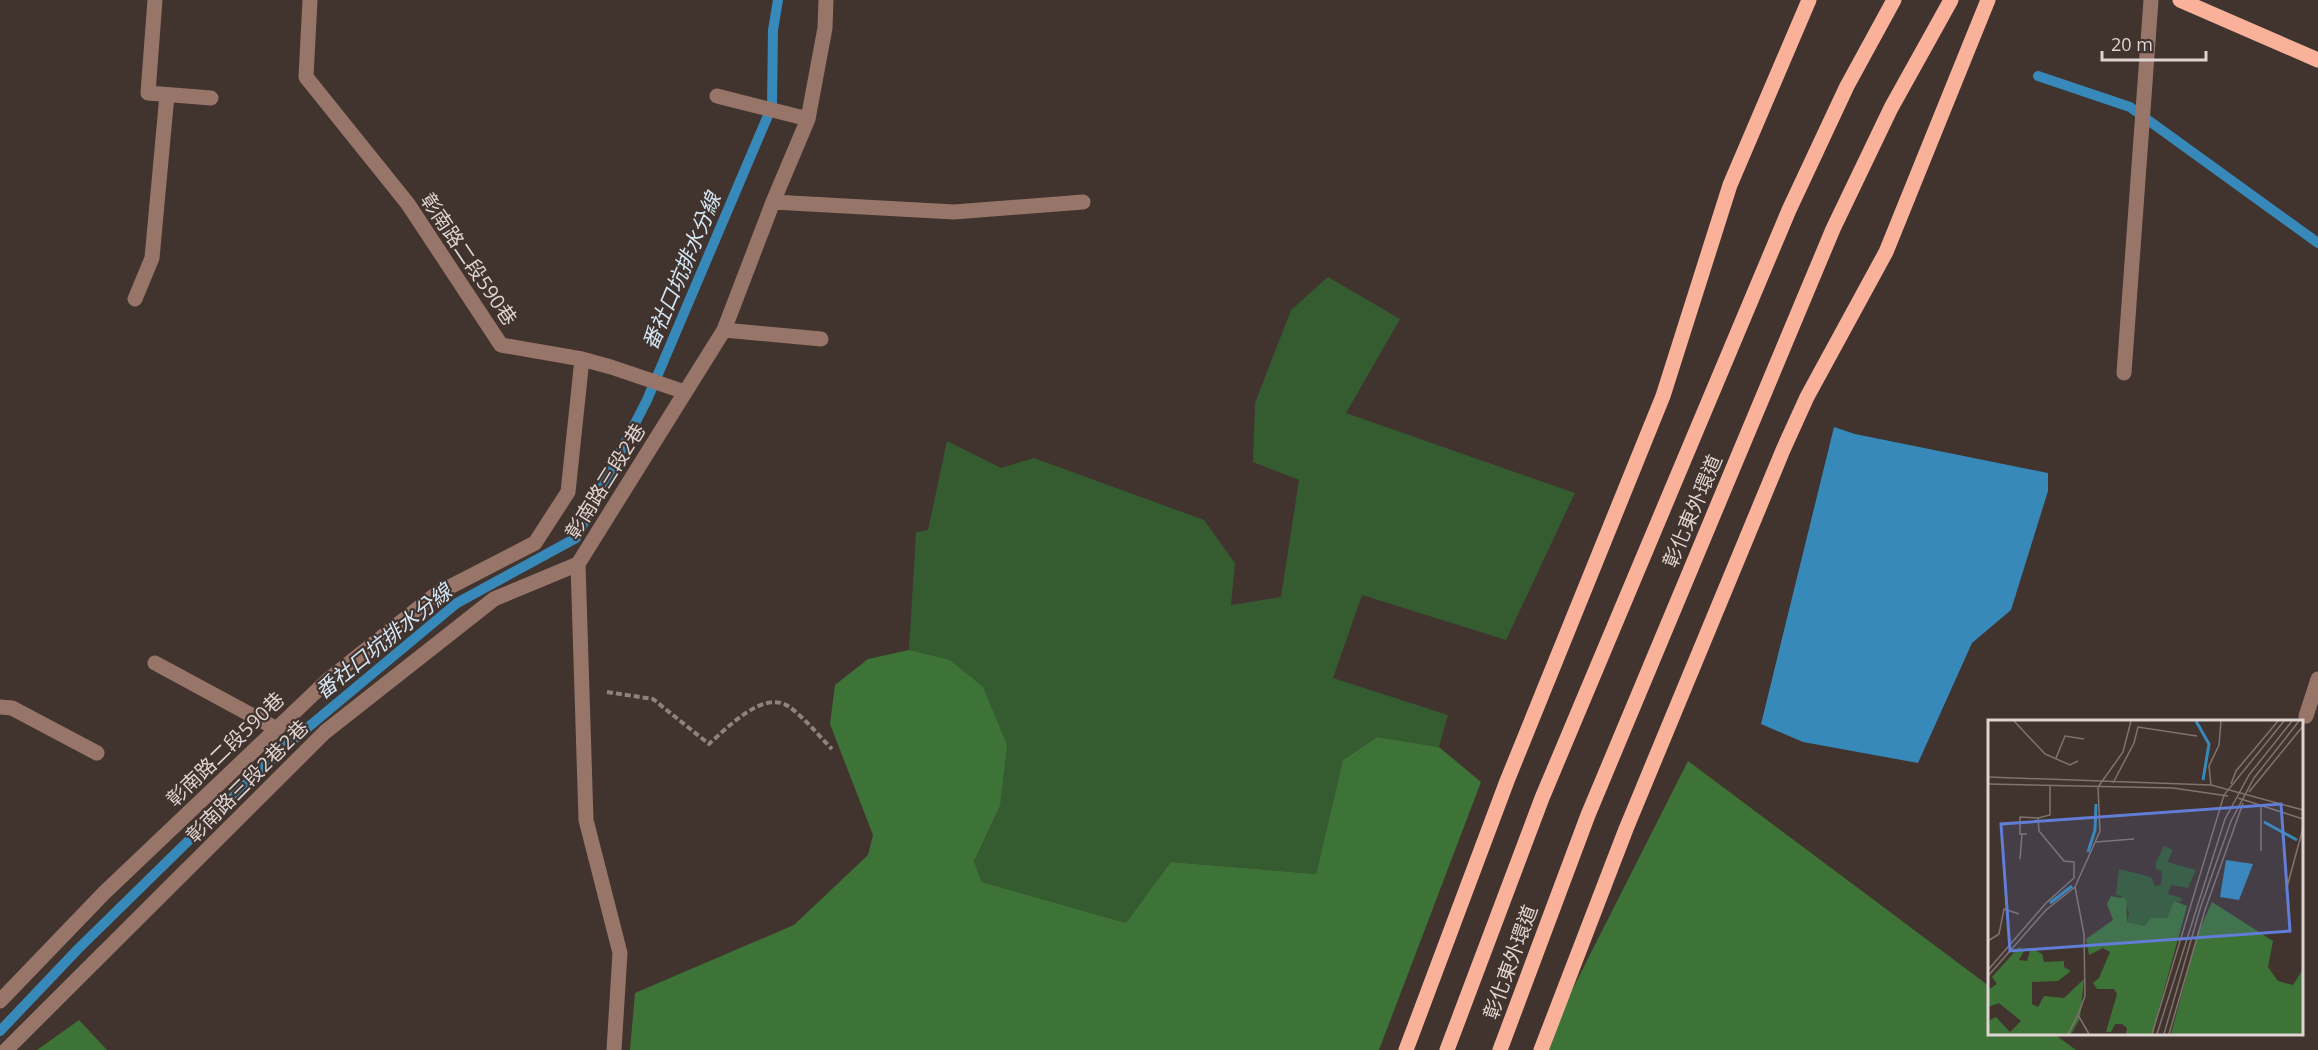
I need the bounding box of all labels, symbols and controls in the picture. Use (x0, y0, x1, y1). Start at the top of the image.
scale bar (2102, 24, 2206, 62)
text: 20 m (2111, 32, 2153, 56)
water label: 番社口坑排水分線 (635, 186, 727, 354)
street label: 彰南路二段590巷 (415, 187, 523, 331)
street label: 彰南路三段2巷 (559, 418, 651, 544)
street label: 彰化東外環道 (1656, 450, 1728, 572)
water label: 番社口坑排水分線 (309, 576, 459, 705)
street label: 彰南路二段590巷 (160, 686, 290, 812)
street label: 彰南路三段2巷2巷 (180, 714, 314, 848)
inset map (1988, 720, 2303, 1035)
street label: 彰化東外環道 (1477, 901, 1543, 1023)

